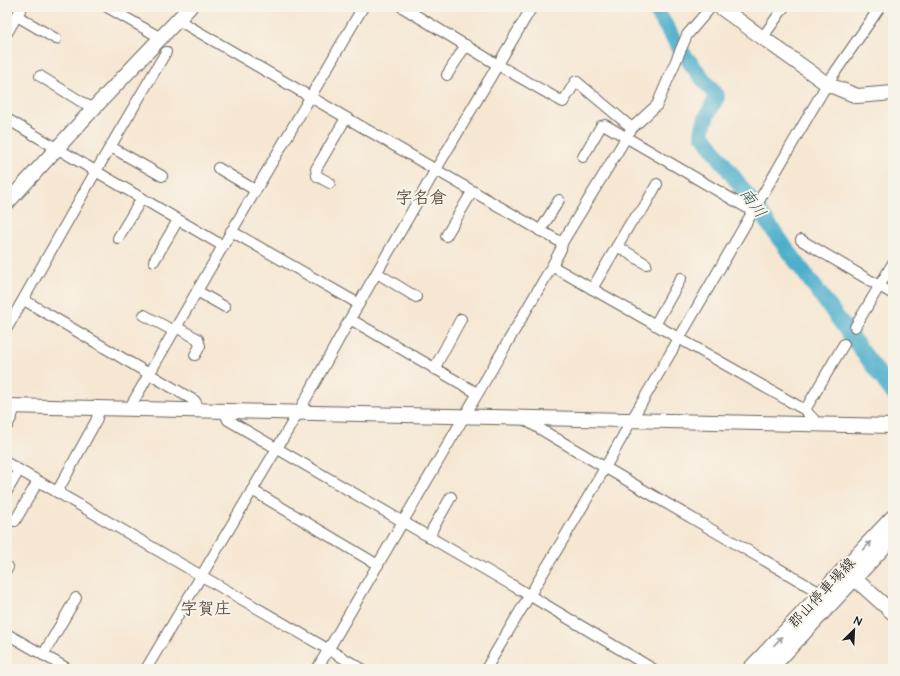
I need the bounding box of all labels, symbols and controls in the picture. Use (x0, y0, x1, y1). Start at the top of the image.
water label: 南川 (735, 184, 771, 222)
district label: 字名倉 (396, 186, 447, 210)
one-way arrow (862, 541, 872, 551)
street label: 郡山停車場線 (784, 553, 860, 633)
district label: 字賀庄 (181, 597, 232, 621)
north arrow (834, 610, 874, 650)
text: N (852, 613, 864, 630)
one-way arrow (773, 636, 782, 646)

